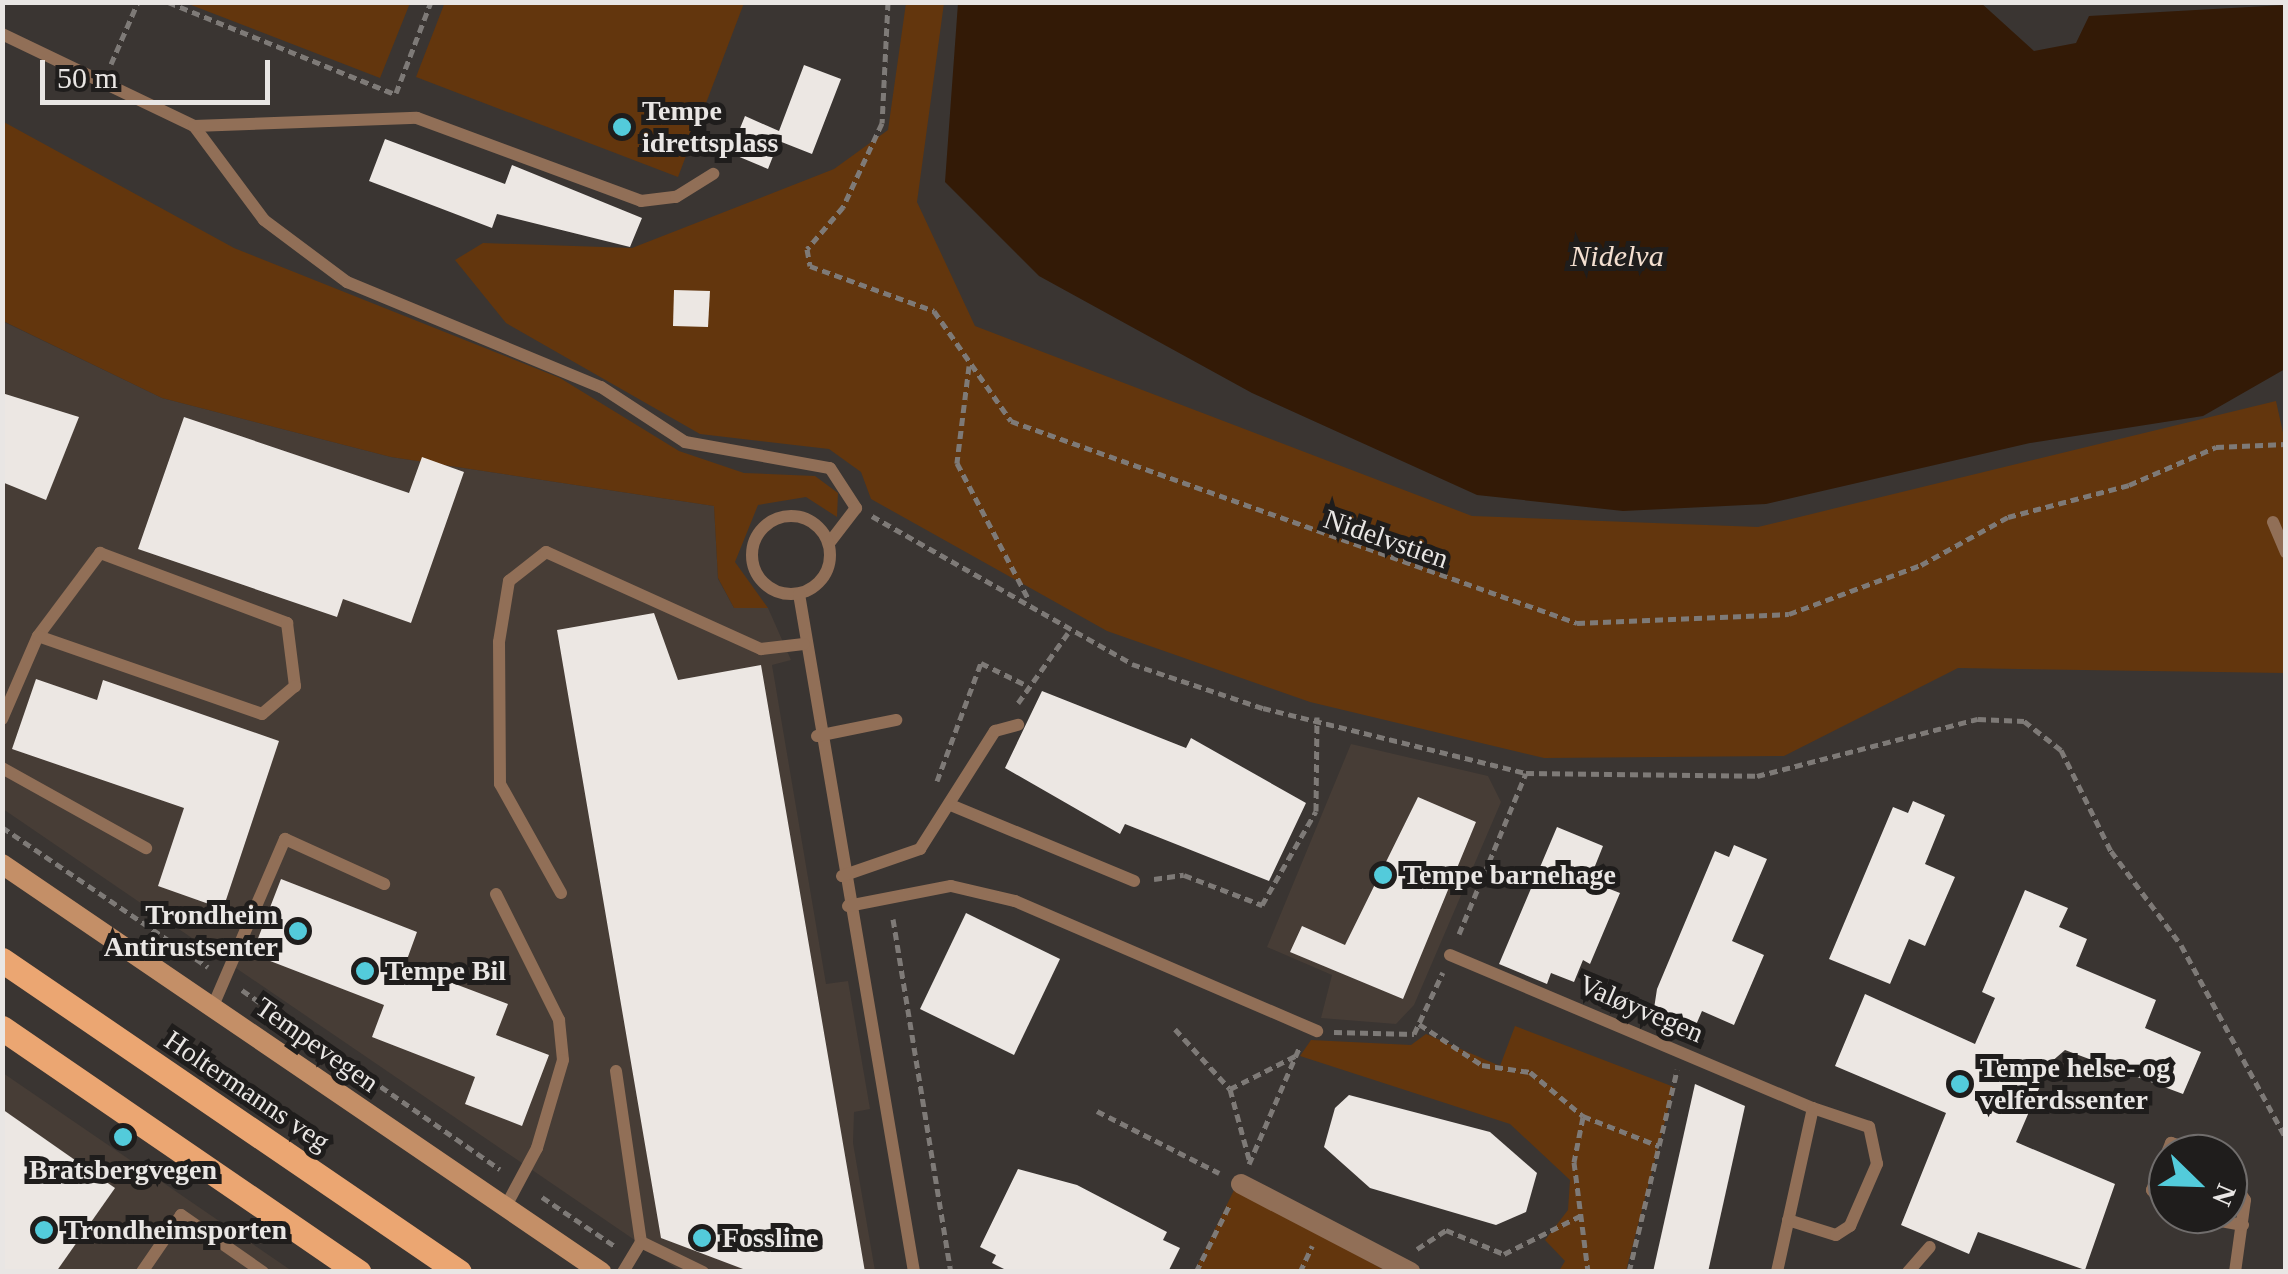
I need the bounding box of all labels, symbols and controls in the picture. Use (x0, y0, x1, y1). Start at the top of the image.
scale bar (45, 40, 275, 102)
text: 50 m (57, 61, 118, 94)
place label: Tempe idrettsplass (642, 94, 778, 160)
marker: Tempe idrettsplass (611, 116, 633, 138)
water label: Nidelva (1570, 238, 1664, 274)
street label: Nidelvstien (1320, 502, 1452, 576)
place label: Tempe barnehage (1403, 858, 1616, 892)
marker: Tempe barnehage (1372, 864, 1394, 886)
place label: Trondheim Antirustsenter (104, 898, 278, 964)
marker: Trondheim Antirustsenter (287, 920, 309, 942)
place label: Tempe Bil (385, 954, 506, 988)
marker: Tempe Bil (354, 960, 376, 982)
street label: Valøyvegen (1574, 968, 1708, 1050)
street label: Tempevegen (249, 990, 385, 1100)
street label: Holtermanns veg (158, 1023, 336, 1159)
place label: Tempe helse- og velferdssenter (1980, 1051, 2170, 1117)
marker: Tempe helse- og velferdssenter (1949, 1073, 1971, 1095)
marker: Bratsbergvegen (112, 1126, 134, 1148)
north arrow (2148, 1134, 2248, 1234)
place label: Bratsbergvegen (29, 1153, 217, 1187)
text: N (2206, 1180, 2242, 1210)
place label: Trondheimsporten (64, 1213, 287, 1247)
marker: Trondheimsporten (33, 1219, 55, 1241)
place label: Fossline (722, 1221, 818, 1255)
marker: Fossline (691, 1227, 713, 1249)

